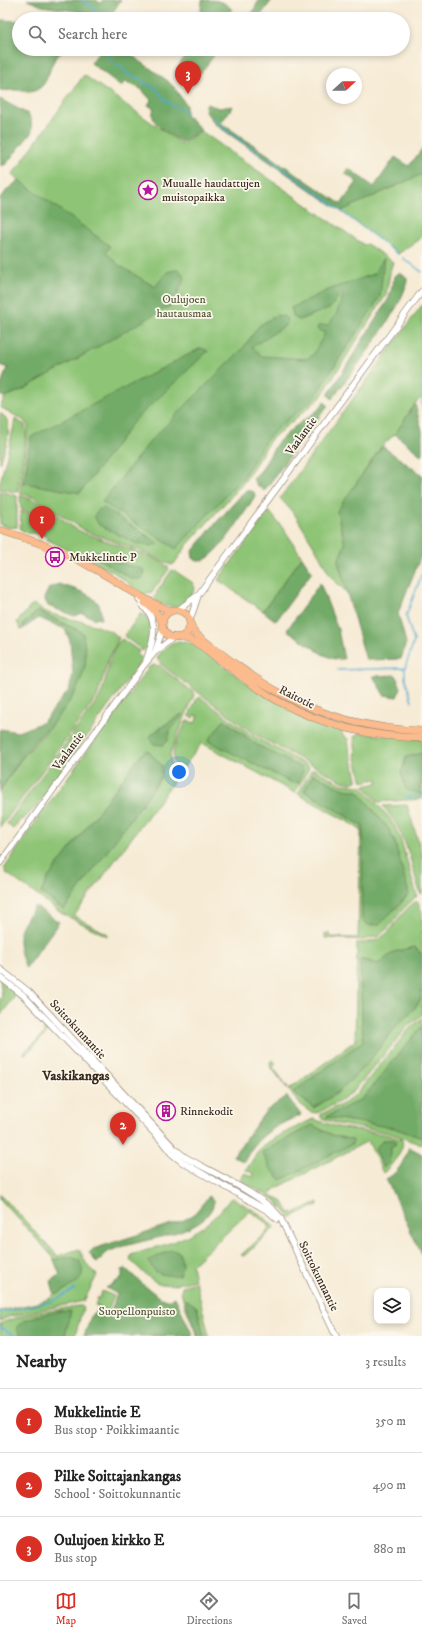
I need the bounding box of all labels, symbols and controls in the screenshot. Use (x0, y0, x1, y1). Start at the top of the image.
search box (12, 12, 410, 56)
icon: search (26, 23, 48, 45)
text: Search here (58, 25, 127, 44)
pin: 3 (175, 61, 201, 94)
north arrow (326, 68, 362, 104)
place label: Muualle haudattujen muistopaikka (162, 176, 261, 205)
place icon: Muualle haudattujen muistopaikka (137, 179, 159, 201)
park label: Oulujoen hautausmaa (156, 292, 212, 321)
street label: Vaalantie (282, 414, 320, 459)
pin: 1 (29, 506, 55, 539)
bus stop icon: Mukkelintie P (44, 546, 66, 568)
place label: Mukkelintie P (69, 550, 137, 565)
street label: Raitotie (277, 682, 317, 712)
street label: Vaalantie (49, 729, 87, 774)
your location (169, 762, 189, 782)
street label: Soittokunnantie (46, 996, 109, 1062)
district label: Vaskikangas (42, 1067, 110, 1085)
building icon: Rinnekodit (155, 1100, 177, 1122)
place label: Rinnekodit (180, 1104, 233, 1119)
pin: 2 (110, 1112, 136, 1145)
street label: Soittokunnantie (295, 1239, 342, 1314)
map controls (374, 1288, 410, 1324)
button: layers (374, 1288, 410, 1324)
park label: Suopellonpuisto (99, 1304, 176, 1319)
text: Nearby (16, 1351, 66, 1373)
text: 3 results (365, 1354, 406, 1370)
text: Mukkelintie E (54, 1403, 141, 1422)
text: 1 (27, 1413, 31, 1429)
text: 350 m (375, 1413, 406, 1429)
text: Bus stop · Poikkimaantie (54, 1422, 179, 1438)
text: Pilke Soittajankangas (54, 1467, 181, 1486)
text: 2 (26, 1477, 32, 1493)
text: 490 m (372, 1477, 406, 1493)
text: School · Soittokunnantie (54, 1486, 181, 1502)
text: Oulujoen kirkko E (54, 1531, 164, 1550)
text: 3 (27, 1541, 31, 1557)
text: 880 m (373, 1541, 406, 1557)
text: Bus stop (54, 1550, 97, 1566)
tab: Map (55, 1590, 77, 1628)
tab: Directions (187, 1590, 232, 1628)
tab: Saved (342, 1590, 367, 1628)

